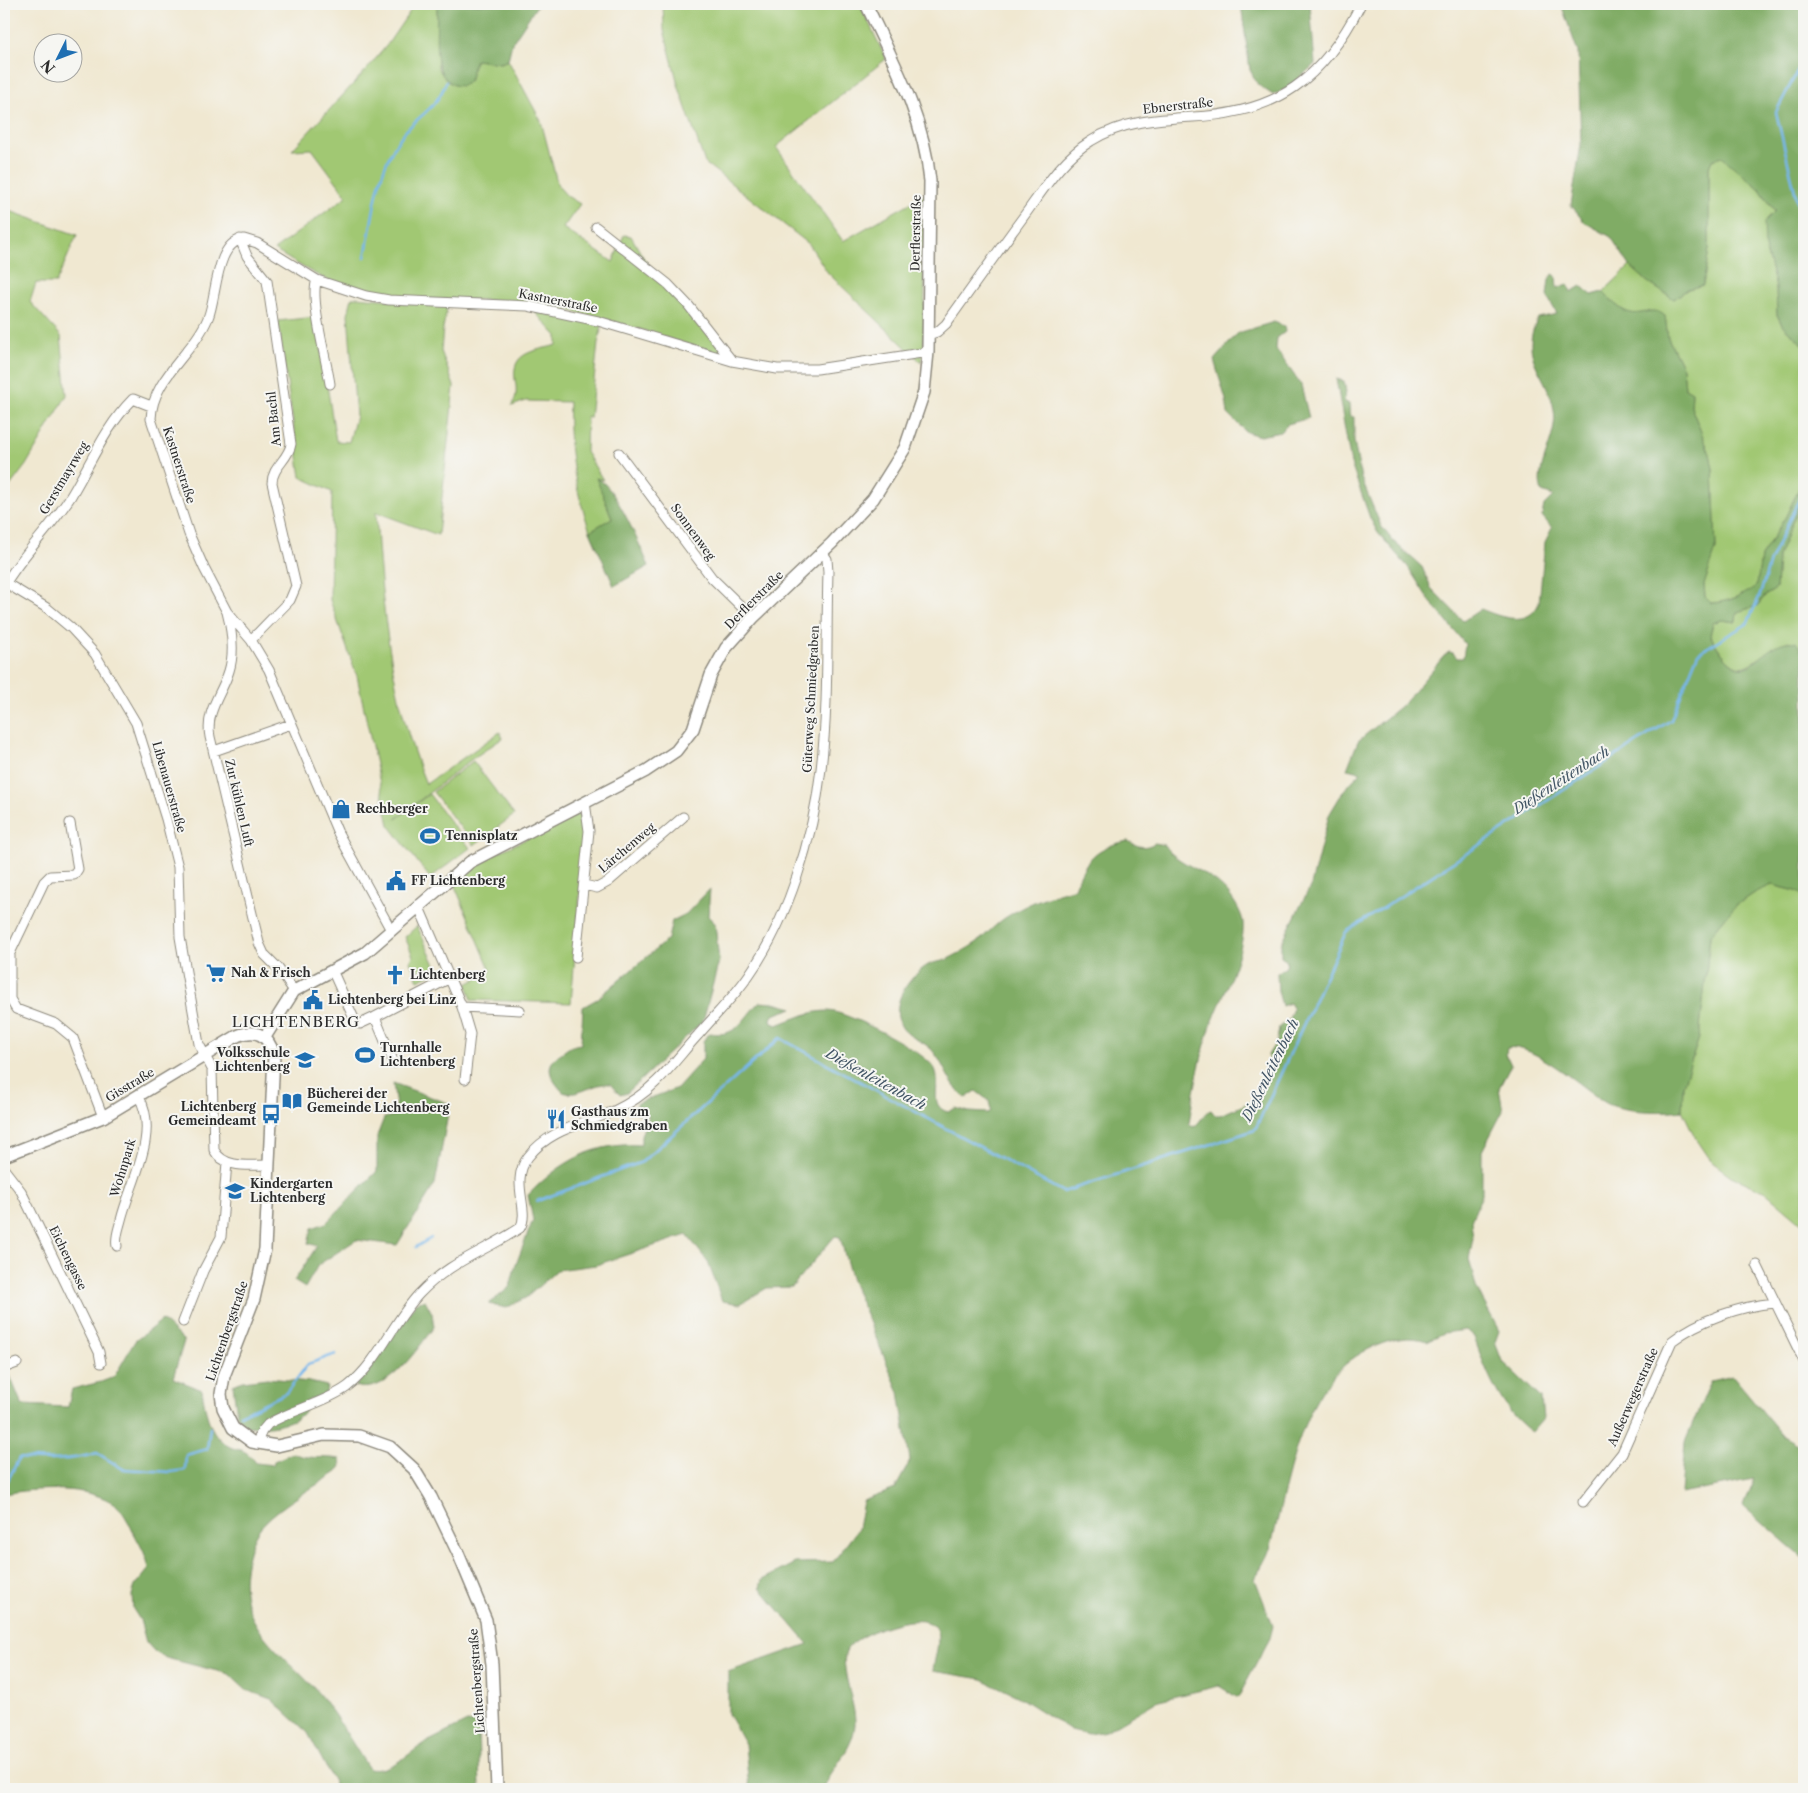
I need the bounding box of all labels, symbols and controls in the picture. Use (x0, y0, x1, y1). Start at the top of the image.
north arrow (32, 32, 82, 82)
text: N (38, 56, 59, 77)
street label: Ebnerstraße (1142, 94, 1214, 117)
street label: Derflerstraße (907, 194, 924, 271)
street label: Kastnerstraße (517, 286, 599, 316)
street label: Am Bachl (263, 390, 284, 448)
street label: Kastnerstraße (160, 424, 199, 506)
street label: Gerstmayrweg (36, 438, 92, 517)
street label: Sonnenweg (668, 501, 719, 563)
street label: Derflerstraße (721, 567, 786, 632)
street label: Güterweg Schmiedgraben (799, 624, 822, 773)
street label: Libenauerstraße (149, 739, 190, 834)
water label: Dießenleitenbach (1508, 742, 1613, 818)
street label: Zur kühlen Luft (222, 758, 257, 849)
shop icon: Rechberger (330, 798, 352, 820)
place label: Rechberger (356, 801, 428, 816)
street label: Lärchenweg (595, 819, 659, 876)
sports icon: Tennisplatz (419, 825, 441, 847)
place label: Tennisplatz (445, 828, 518, 843)
public building icon: FF Lichtenberg (385, 870, 407, 892)
place label: FF Lichtenberg (411, 873, 506, 888)
supermarket icon: Nah & Frisch (205, 962, 227, 984)
church icon: Lichtenberg (384, 964, 406, 986)
place label: Nah & Frisch (231, 965, 311, 980)
place label: Lichtenberg (410, 967, 486, 982)
public building icon: Lichtenberg bei Linz (302, 989, 324, 1011)
place label: Lichtenberg bei Linz (328, 992, 456, 1007)
district label: LICHTENBERG (232, 1012, 360, 1031)
water label: Dießenleitenbach (1237, 1016, 1303, 1125)
place label: Turnhalle Lichtenberg (380, 1040, 456, 1069)
sports icon: Turnhalle Lichtenberg (354, 1044, 376, 1066)
water label: Dießenleitenbach (822, 1044, 929, 1114)
place label: Volksschule Lichtenberg (215, 1045, 291, 1074)
school or university icon: Volksschule Lichtenberg (294, 1049, 316, 1071)
street label: Gisstraße (103, 1064, 157, 1105)
place label: Bücherei der Gemeinde Lichtenberg (307, 1086, 451, 1115)
library icon: Bücherei der Gemeinde Lichtenberg (281, 1090, 303, 1112)
place label: Lichtenberg Gemeindeamt (168, 1099, 257, 1128)
bus stop icon: Lichtenberg Gemeindeamt (260, 1103, 282, 1125)
place label: Gasthaus zm Schmiedgraben (571, 1104, 669, 1133)
restaurant icon: Gasthaus zm Schmiedgraben (545, 1108, 567, 1130)
street label: Wohnpark (106, 1136, 139, 1200)
place label: Kindergarten Lichtenberg (250, 1176, 334, 1205)
school or university icon: Kindergarten Lichtenberg (224, 1180, 246, 1202)
street label: Eichengasse (46, 1223, 91, 1293)
street label: Lichtenbergstraße (202, 1279, 251, 1383)
street label: Außerwegerstraße (1604, 1345, 1661, 1449)
street label: Lichtenbergstraße (465, 1628, 488, 1734)

